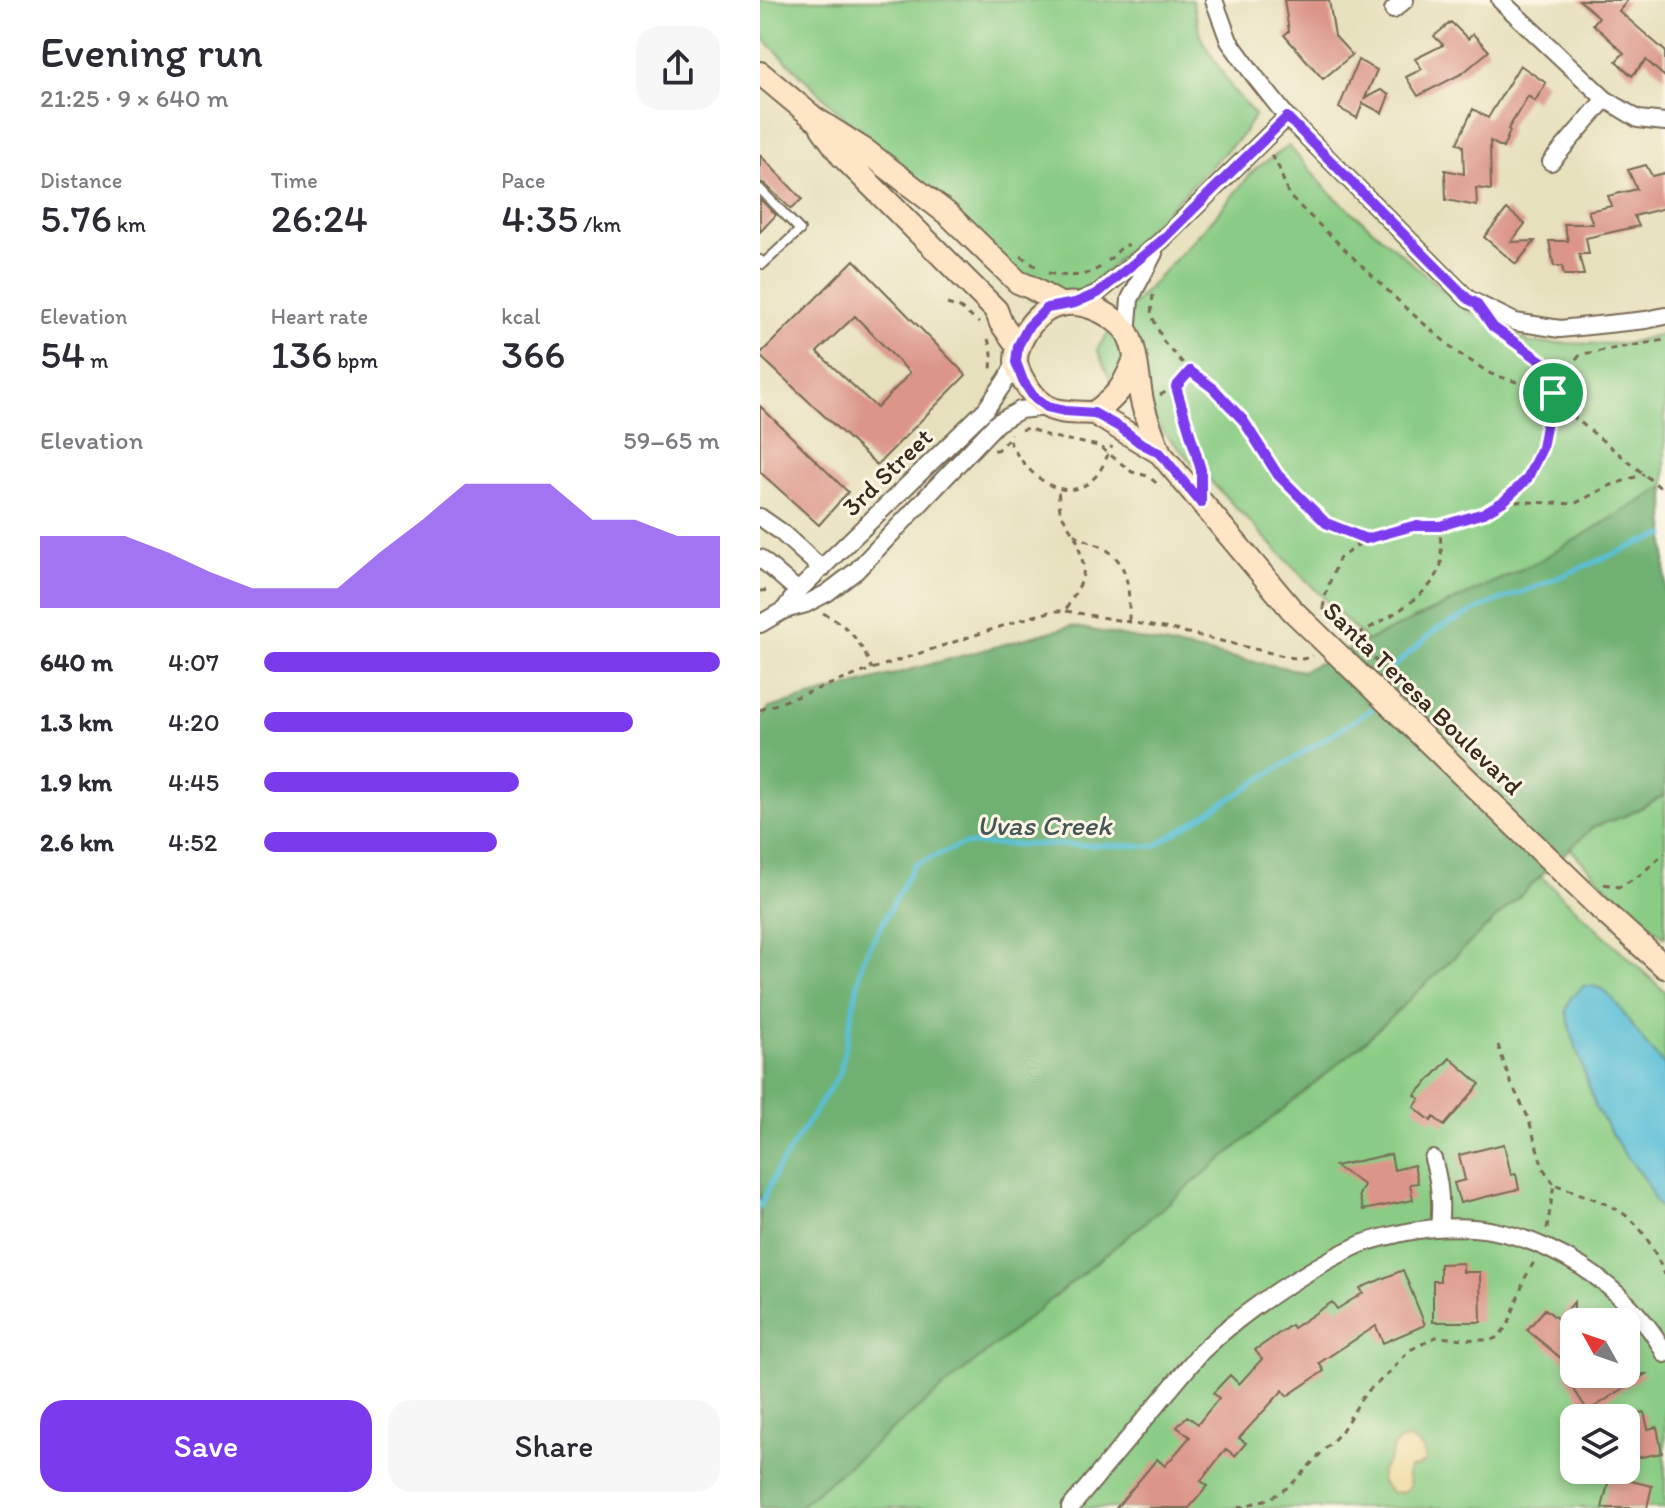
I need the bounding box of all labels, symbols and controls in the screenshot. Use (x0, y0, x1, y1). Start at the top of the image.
text: Evening run (40, 25, 263, 78)
button: share (636, 26, 720, 110)
text: 21:25 · 9 × 640 m (40, 82, 229, 114)
text: Distance (40, 167, 122, 194)
text: Time (271, 167, 318, 194)
text: Pace (501, 167, 545, 194)
text: 5.76 (40, 194, 112, 242)
text: 26:24 (271, 194, 368, 242)
text: 4:35 (501, 194, 578, 242)
text: km (112, 211, 146, 238)
text: /km (578, 211, 621, 238)
text: Elevation (40, 303, 127, 330)
text: Heart rate (271, 303, 368, 330)
text: kcal (501, 303, 540, 330)
text: 54 (40, 330, 85, 378)
text: 136 (271, 330, 332, 378)
text: 366 (501, 330, 565, 378)
text: m (85, 347, 109, 374)
text: bpm (332, 347, 378, 374)
pin (1519, 359, 1587, 427)
icon: arrive (1531, 371, 1575, 415)
street label: 3rd Street (835, 421, 939, 523)
text: Elevation (40, 424, 143, 456)
text: 59–65 m (623, 424, 720, 456)
street label: Santa Teresa Boulevard (1317, 594, 1530, 802)
text: 640 m (40, 646, 113, 678)
text: 4:07 (168, 646, 219, 678)
text: 1.3 km (40, 706, 113, 738)
text: 4:20 (168, 706, 220, 738)
text: 1.9 km (40, 766, 112, 798)
text: 4:45 (168, 766, 219, 798)
water label: Uvas Creek (976, 808, 1113, 842)
text: 2.6 km (40, 826, 114, 858)
text: 4:52 (168, 826, 217, 858)
north arrow (1560, 1308, 1640, 1388)
map controls (1560, 1308, 1640, 1484)
button: Save (40, 1400, 372, 1492)
button: Share (388, 1400, 720, 1492)
button: layers (1560, 1404, 1640, 1484)

